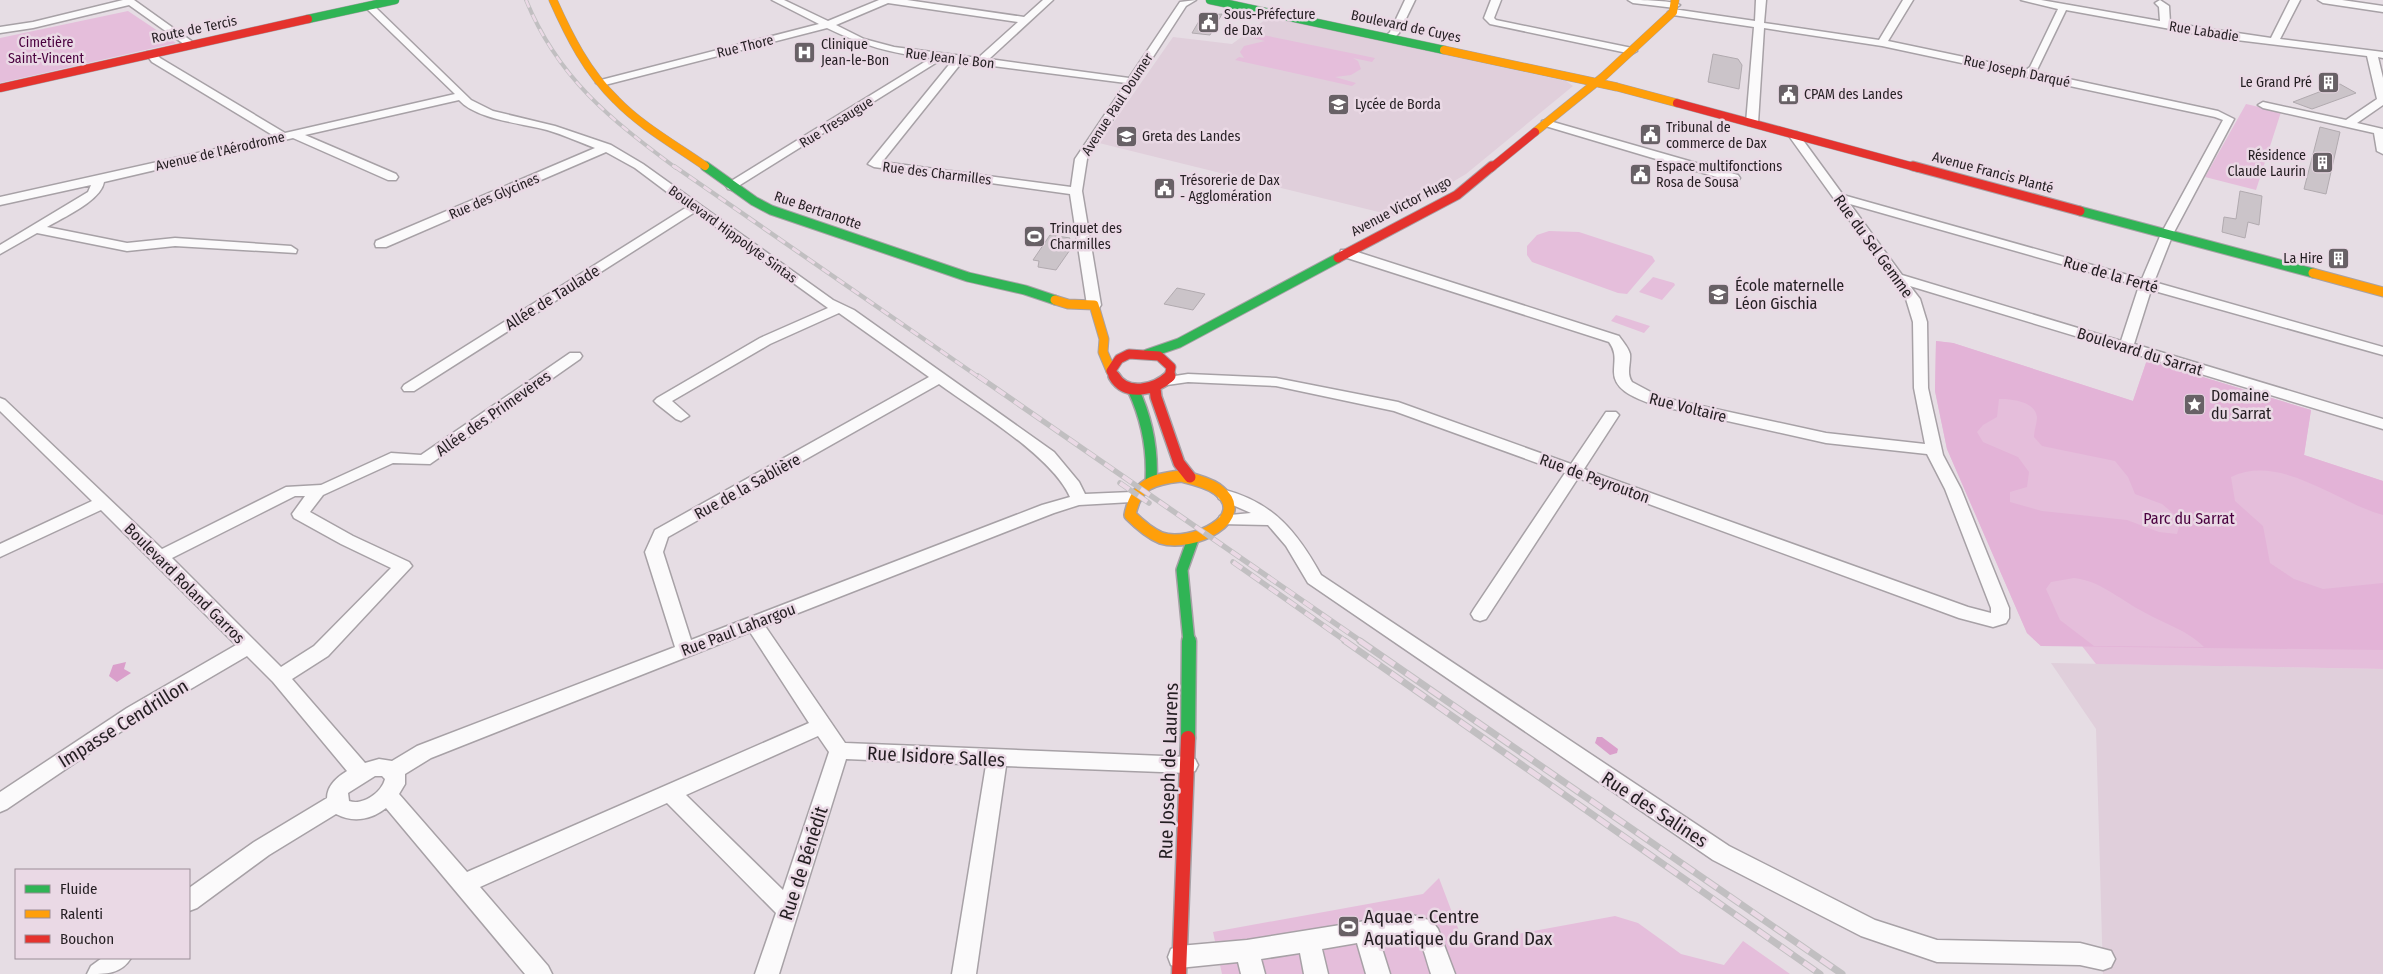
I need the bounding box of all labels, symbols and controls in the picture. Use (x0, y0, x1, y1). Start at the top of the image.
place label: Sous-Préfecture de Dax (1224, 6, 1316, 39)
street label: Boulevard de Cuyes (1349, 7, 1462, 46)
public building icon: Sous-Préfecture de Dax (1196, 10, 1220, 34)
street label: Route de Tercis (150, 12, 238, 47)
street label: Rue Labadie (2168, 18, 2240, 45)
street label: Rue Thore (715, 31, 775, 62)
park label: Cimetière Saint-Vincent (8, 34, 85, 67)
place label: Clinique Jean-le-Bon (821, 36, 889, 69)
hospital icon: Clinique Jean-le-Bon (793, 40, 817, 64)
street label: Rue Jean le Bon (904, 45, 995, 72)
street label: Avenue Paul Doumer (1078, 50, 1157, 159)
street label: Rue Joseph Darqué (1962, 52, 2072, 91)
building icon: Le Grand Pré (2316, 70, 2340, 94)
place label: Le Grand Pré (2240, 74, 2312, 91)
public building icon: CPAM des Landes (1776, 82, 1800, 106)
place label: CPAM des Landes (1804, 86, 1903, 103)
school or university icon: Lycée de Borda (1327, 92, 1351, 116)
street label: Rue Tresaugue (796, 93, 876, 152)
place label: Lycée de Borda (1355, 96, 1441, 113)
place label: Tribunal de commerce de Dax (1666, 119, 1768, 152)
public building icon: Tribunal de commerce de Dax (1638, 123, 1662, 147)
school or university icon: Greta des Landes (1114, 124, 1138, 148)
street label: Avenue de l'Aérodrome (154, 128, 286, 175)
place label: Greta des Landes (1142, 128, 1241, 145)
place label: Résidence Claude Laurin (2227, 147, 2306, 180)
street label: Avenue Francis Planté (1930, 148, 2055, 197)
building icon: Résidence Claude Laurin (2310, 151, 2334, 175)
street label: Rue des Charmilles (882, 158, 992, 189)
place label: Espace multifonctions Rosa de Sousa (1656, 158, 1782, 191)
public building icon: Espace multifonctions Rosa de Sousa (1628, 162, 1652, 186)
street label: Rue des Glycines (447, 170, 542, 223)
place label: Trésorerie de Dax - Agglomération (1180, 172, 1280, 205)
street label: Avenue Victor Hugo (1348, 173, 1454, 240)
public building icon: Trésorerie de Dax - Agglomération (1152, 176, 1176, 200)
street label: Boulevard Hippolyte Sintas (665, 182, 800, 287)
street label: Rue Bertranotte (772, 188, 864, 233)
street label: Rue du Sel Gemme (1830, 191, 1917, 302)
place label: Trinquet des Charmilles (1050, 220, 1122, 253)
sports icon: Trinquet des Charmilles (1022, 224, 1046, 248)
building icon: La Hire (2327, 246, 2351, 270)
place label: La Hire (2283, 250, 2323, 267)
street label: Rue de la Ferté (2061, 252, 2160, 297)
street label: Allée de Taulade (501, 261, 603, 334)
place label: École maternelle Léon Gischia (1735, 276, 1844, 313)
school or university icon: École maternelle Léon Gischia (1707, 282, 1731, 306)
street label: Boulevard du Sarrat (2075, 323, 2206, 380)
street label: Allée des Primevères (432, 367, 555, 460)
place label: Domaine du Sarrat (2211, 386, 2272, 423)
street label: Rue Voltaire (1647, 389, 1729, 426)
place icon: Domaine du Sarrat (2183, 392, 2207, 416)
street label: Rue de la Sablière (691, 449, 804, 523)
street label: Rue de Peyrouton (1537, 450, 1652, 507)
park label: Parc du Sarrat (2143, 509, 2235, 528)
street label: Boulevard Roland Garros (121, 519, 249, 648)
street label: Rue Paul Lahargou (678, 599, 798, 660)
street label: Impasse Cendrillon (54, 674, 192, 773)
street label: Rue Joseph de Laurens (1154, 682, 1183, 860)
street label: Rue Isidore Salles (866, 741, 1006, 772)
street label: Rue des Salines (1597, 767, 1712, 852)
street label: Rue de Bénédit (774, 802, 833, 923)
legend (15, 869, 190, 959)
text: Fluide (60, 880, 97, 898)
text: Ralenti (60, 905, 103, 923)
place label: Aquae - Centre Aquatique du Grand Dax (1364, 905, 1553, 950)
sports icon: Aquae - Centre Aquatique du Grand Dax (1336, 915, 1360, 939)
text: Bouchon (60, 930, 114, 948)

